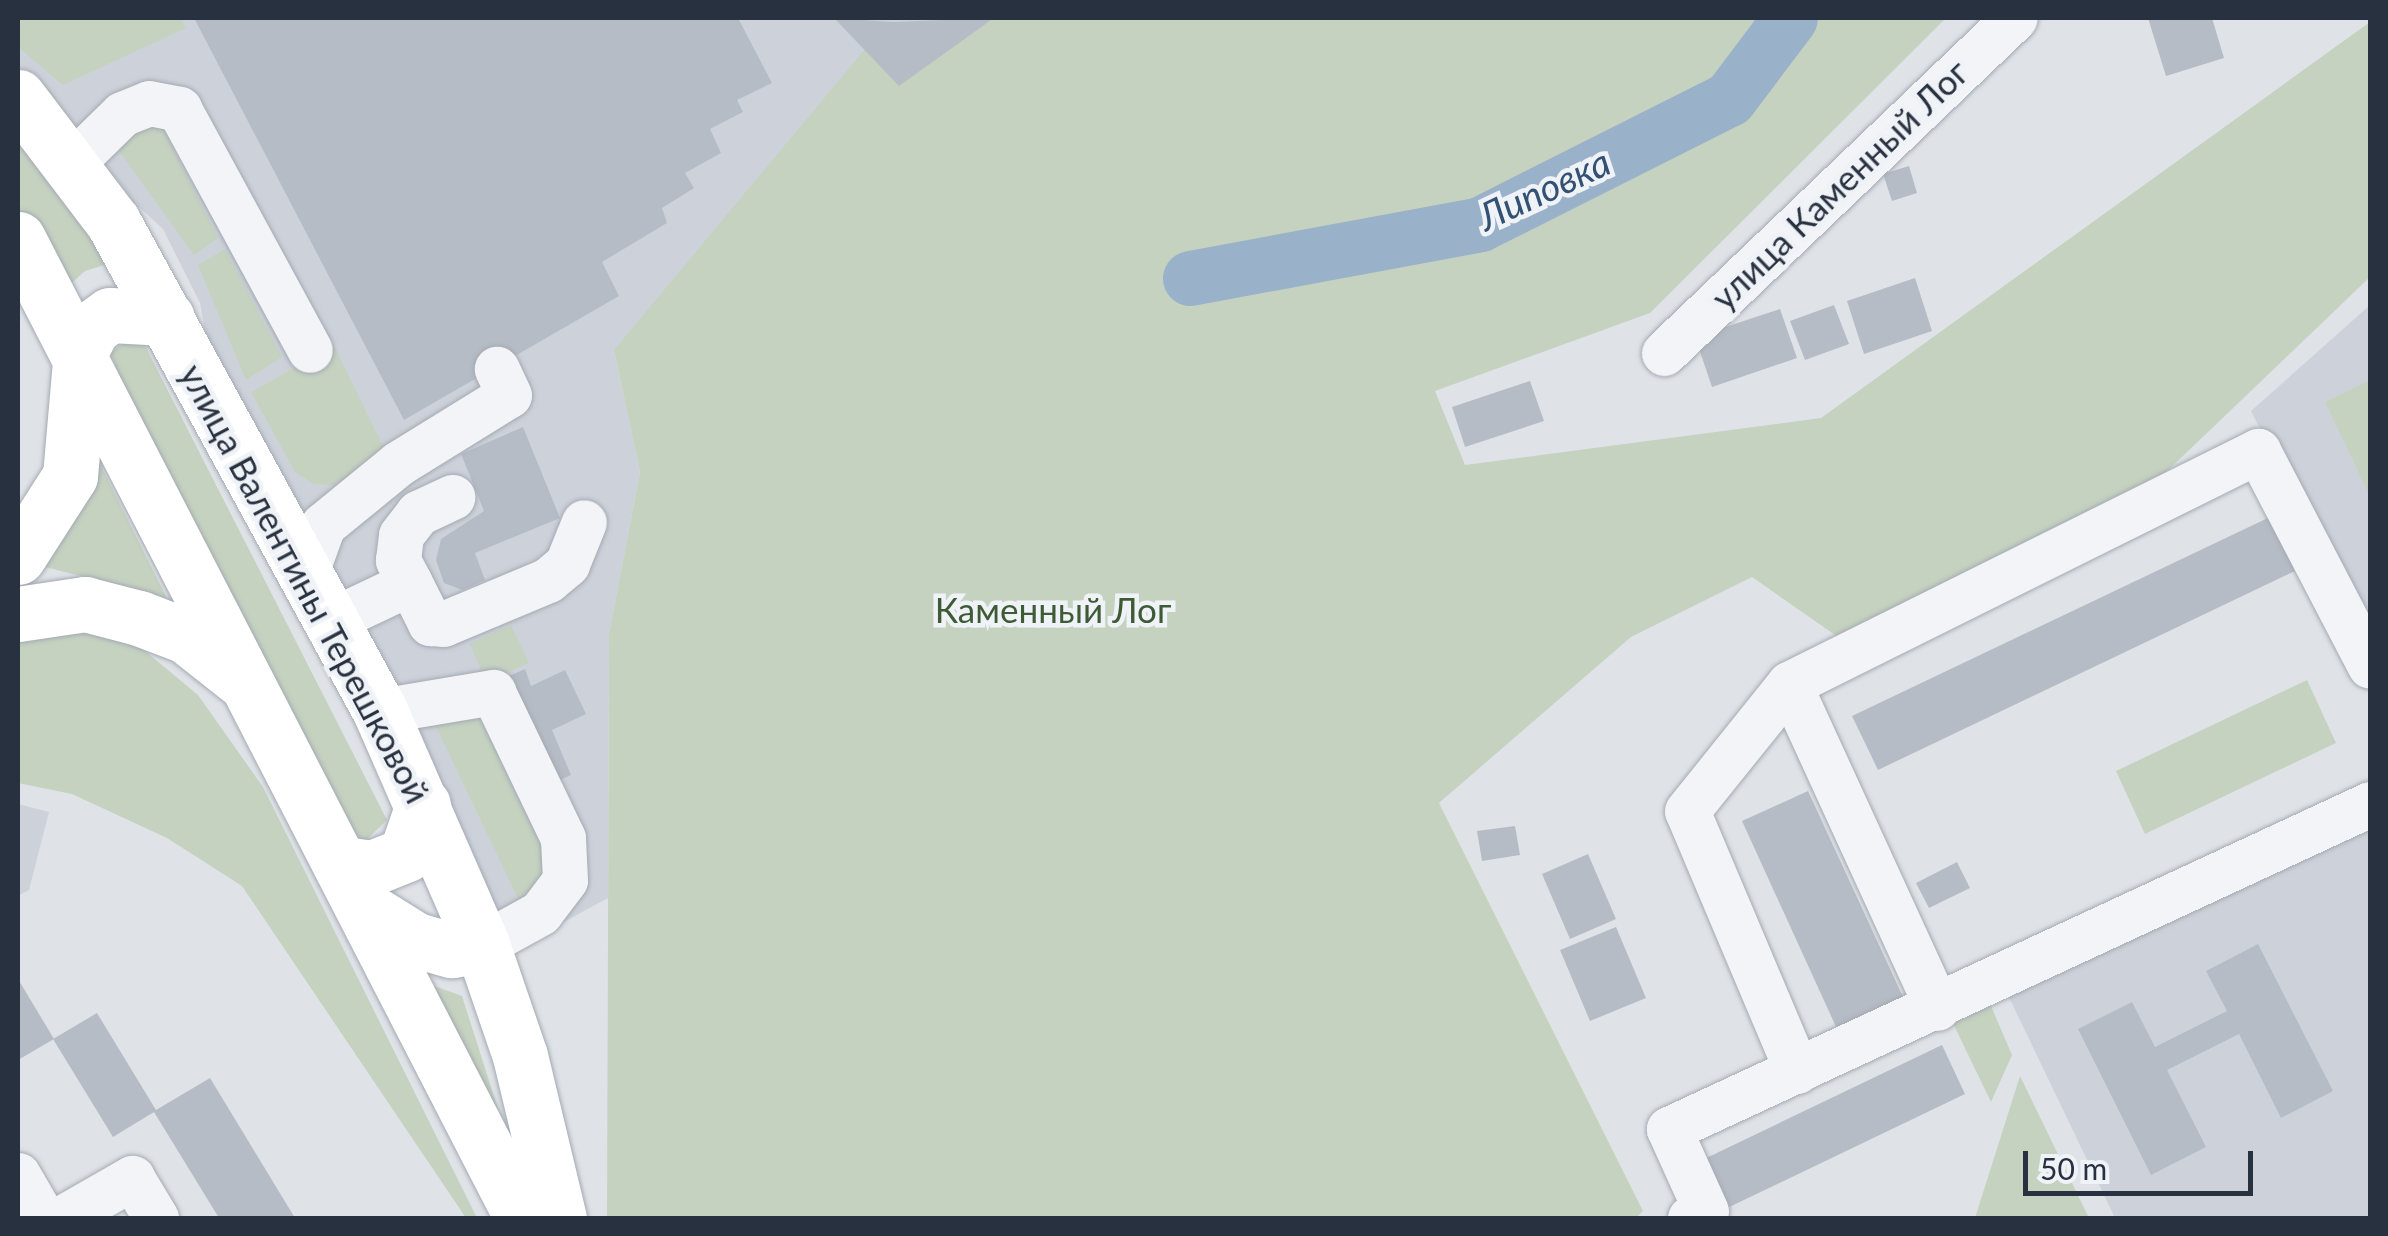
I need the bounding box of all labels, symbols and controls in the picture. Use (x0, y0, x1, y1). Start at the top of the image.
street label: улица Каменный Лог (1702, 50, 1976, 318)
water label: Липовка (1471, 139, 1617, 239)
street label: улица Валентины Терешковой (172, 356, 440, 810)
park label: Каменный Лог (935, 588, 1171, 630)
scale bar (2028, 1131, 2258, 1193)
text: 50 m (2040, 1150, 2107, 1186)

